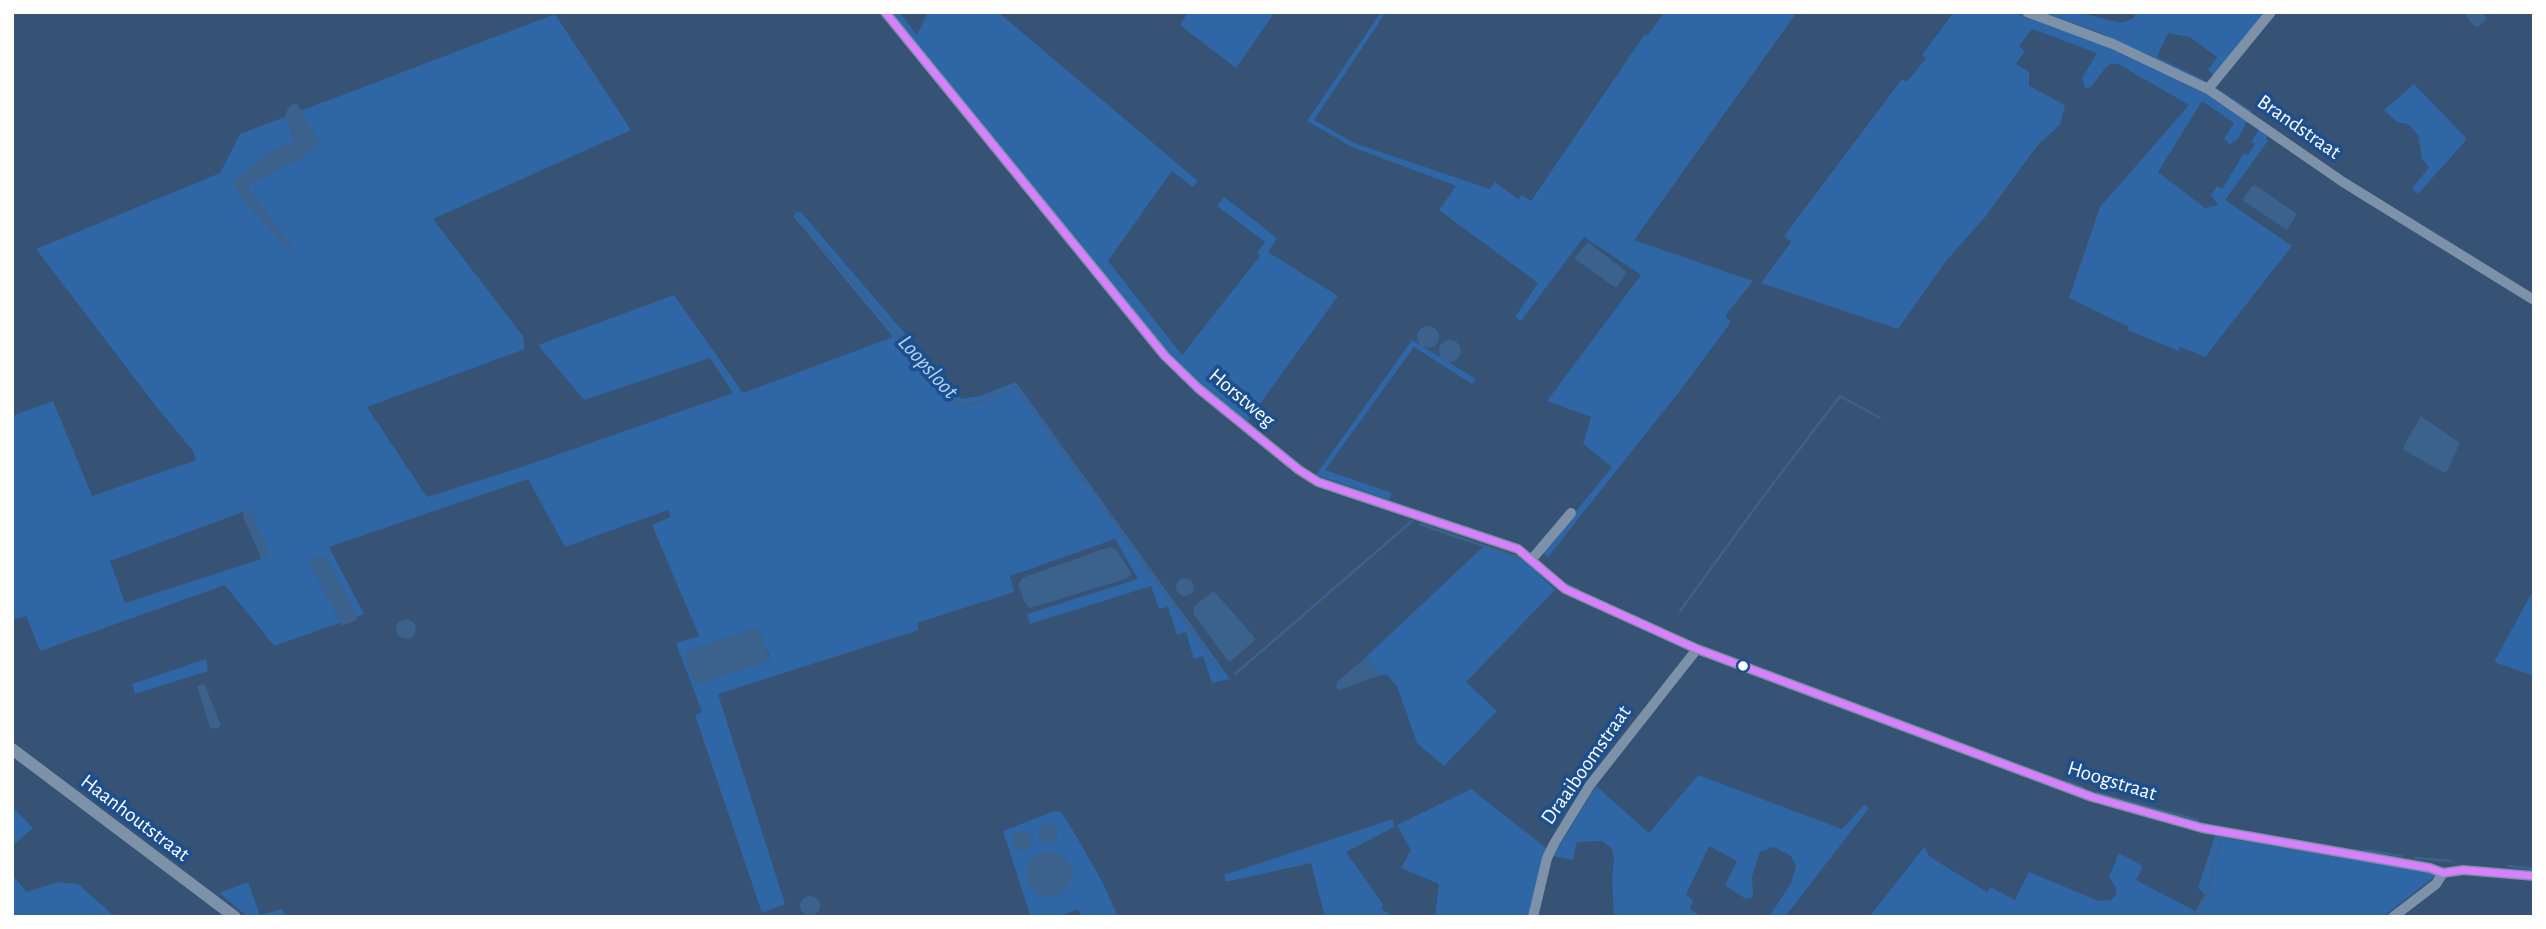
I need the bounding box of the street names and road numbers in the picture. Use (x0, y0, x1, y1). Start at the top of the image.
street label: Brandstraat (2252, 89, 2346, 165)
street label: Horstweg (1204, 363, 1280, 433)
street label: Draaiboomstraat (1536, 701, 1636, 829)
street label: Hoogstraat (2064, 756, 2160, 806)
street label: Haanhoutstraat (76, 769, 194, 867)

